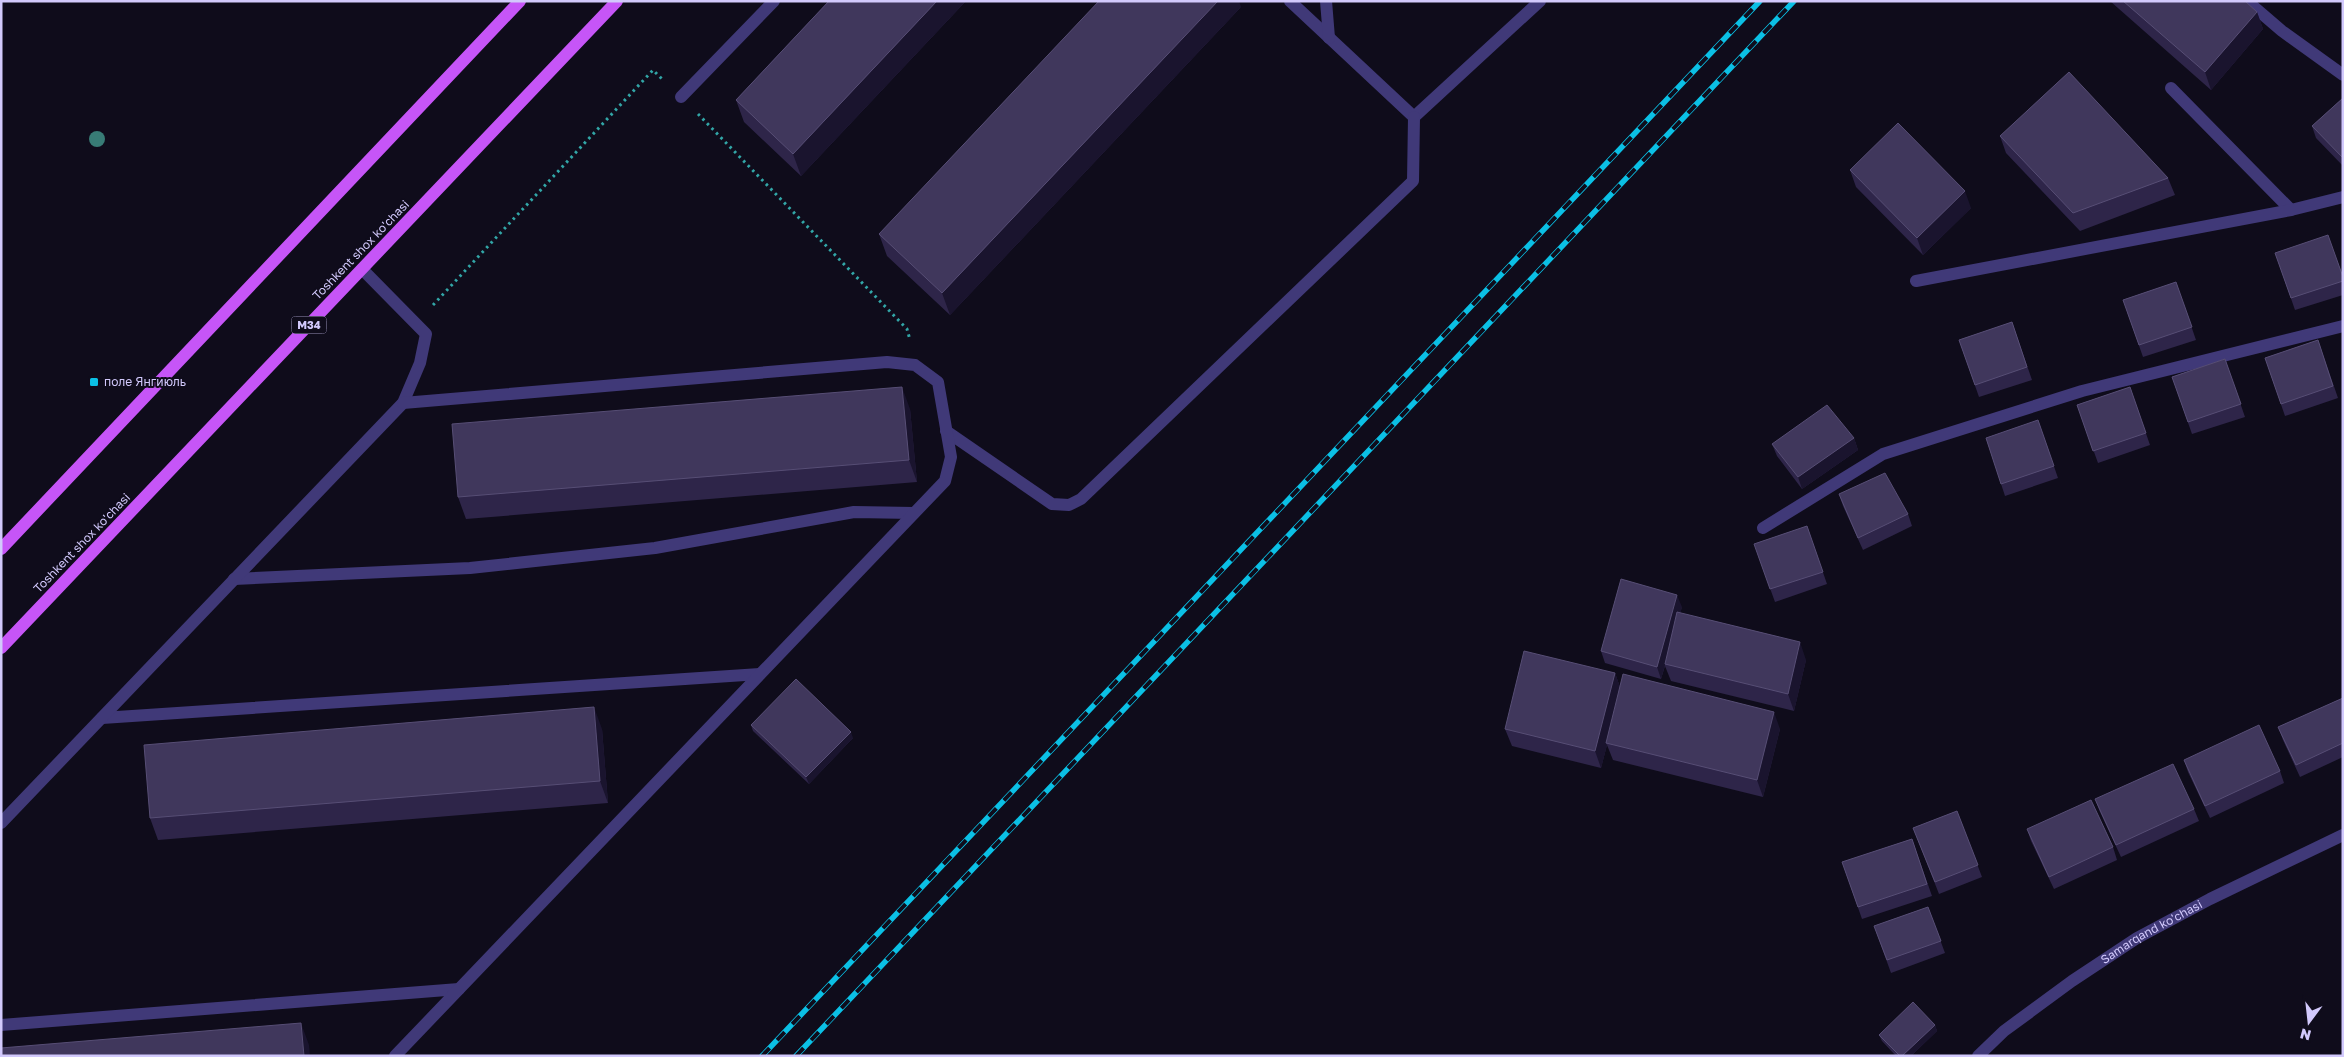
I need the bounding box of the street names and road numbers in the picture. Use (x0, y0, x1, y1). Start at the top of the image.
street label: Toshkent shox ko'chasi (309, 197, 412, 303)
road number: M34 (292, 316, 326, 334)
street label: Toshkent shox ko'chasi (30, 490, 133, 596)
street label: Samarqand ko'chasi (2098, 897, 2205, 967)

